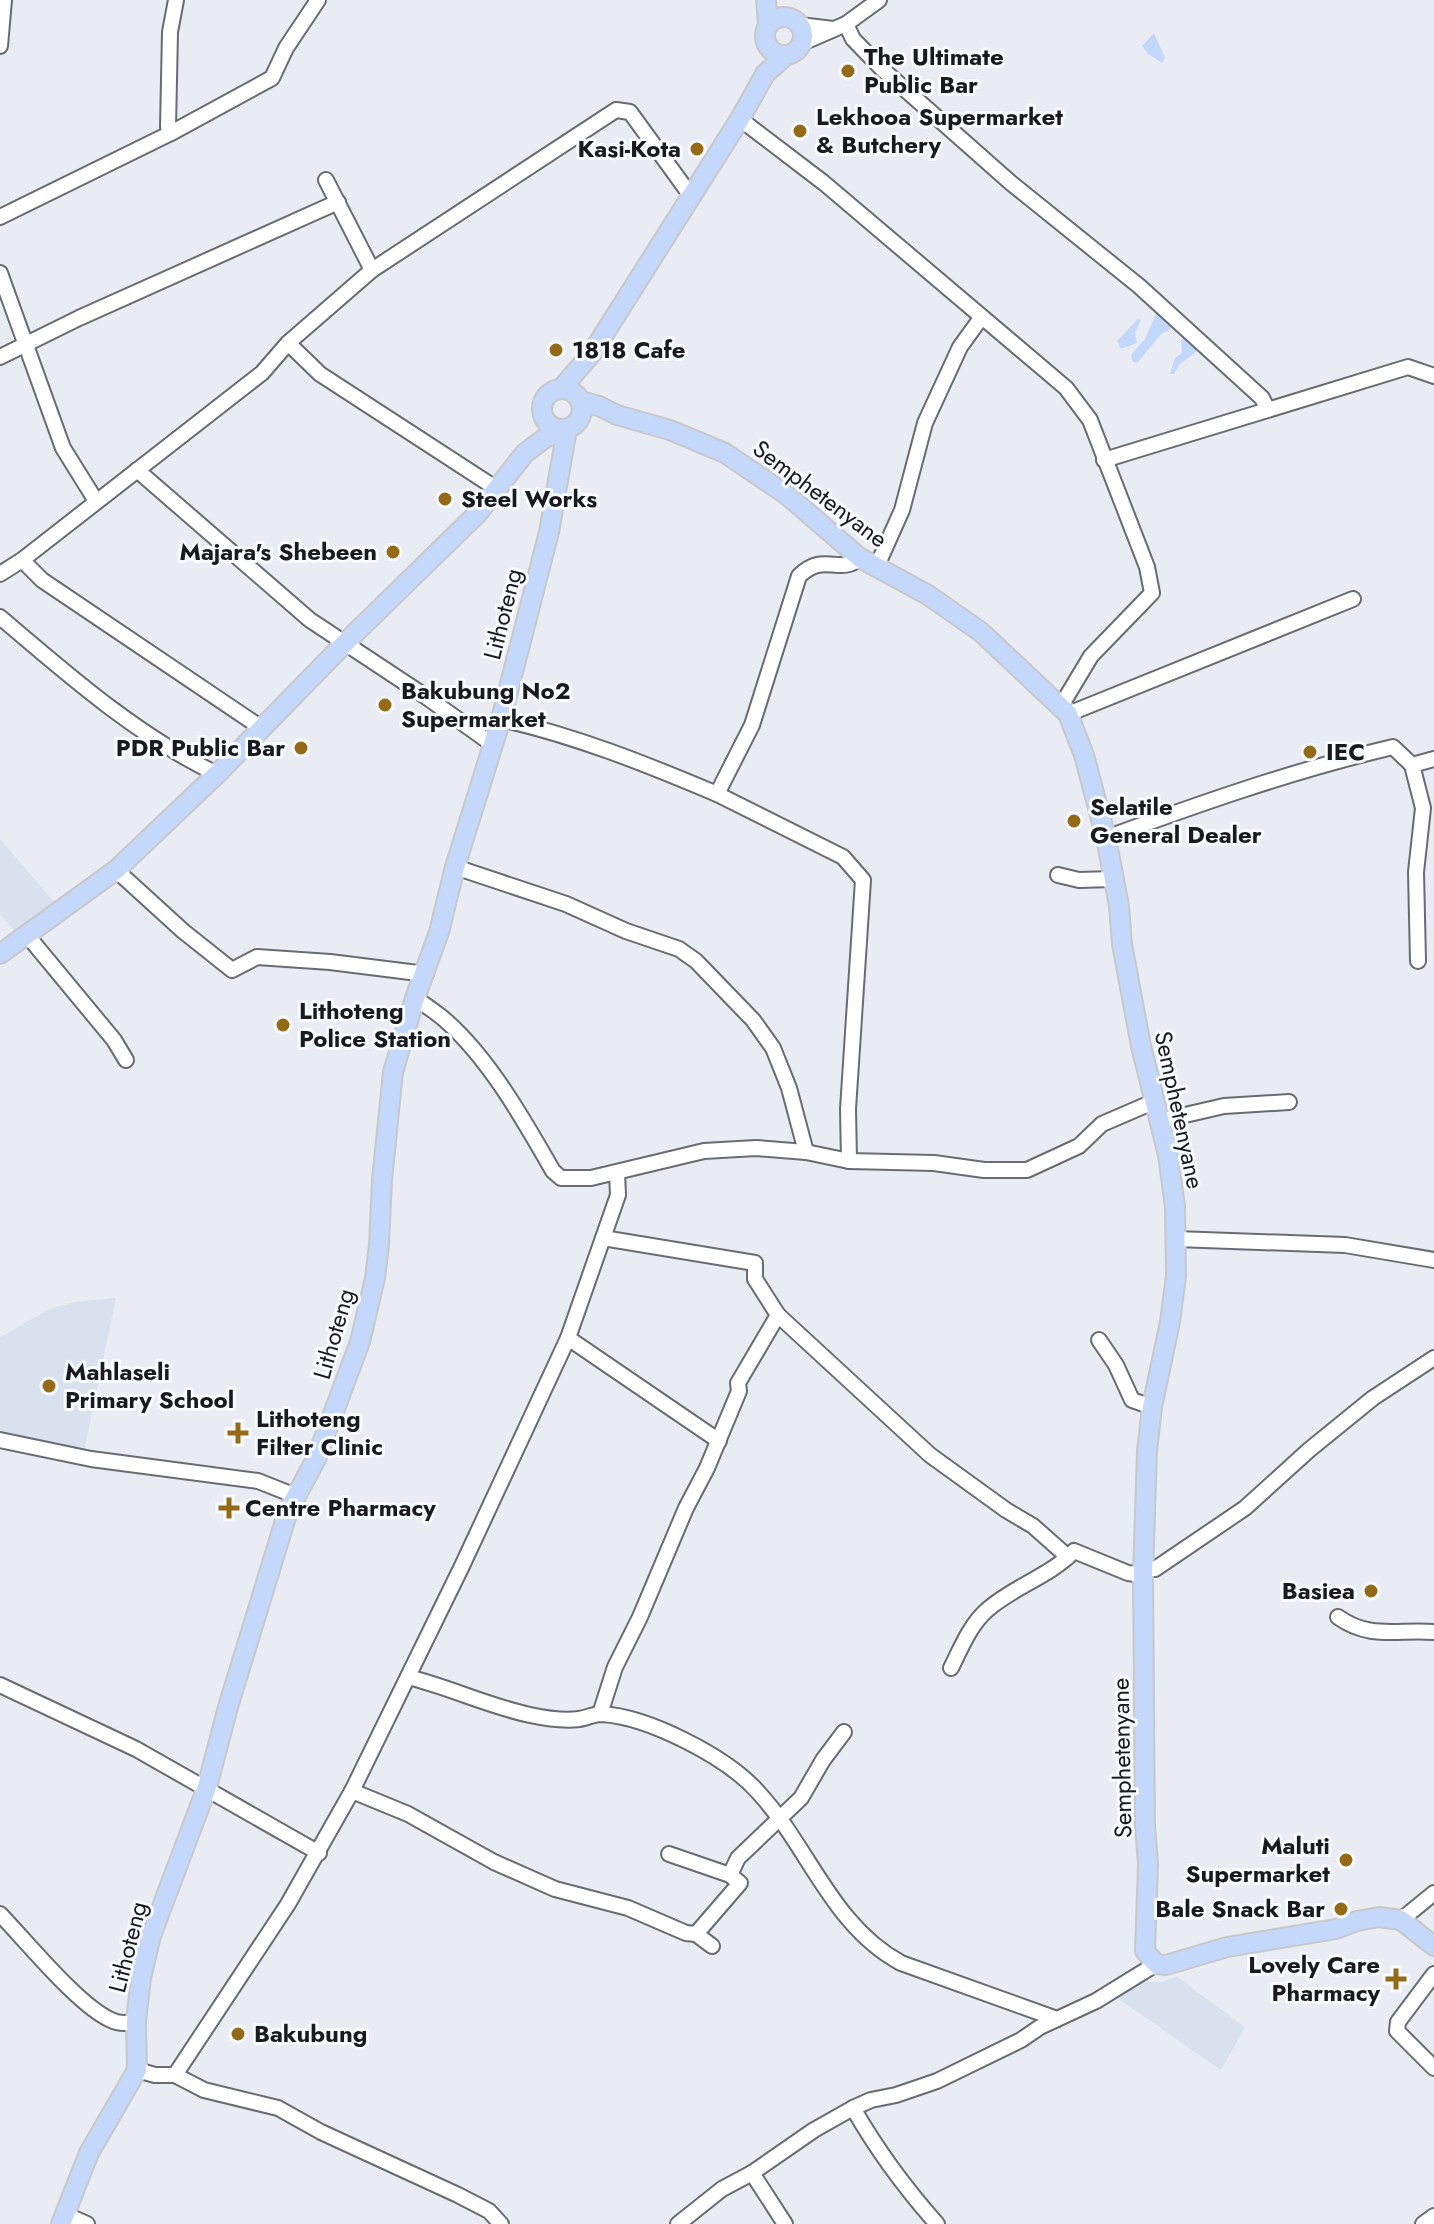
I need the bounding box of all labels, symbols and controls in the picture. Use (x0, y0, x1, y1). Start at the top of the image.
place label: The Ultimate Public Bar (864, 39, 1004, 102)
marker: The Ultimate Public Bar (839, 62, 857, 80)
place label: Lekhooa Supermarket & Butchery (816, 99, 1063, 162)
marker: Lekhooa Supermarket & Butchery (791, 122, 809, 140)
place label: Kasi-Kota (578, 131, 681, 166)
marker: Kasi-Kota (688, 140, 706, 158)
place label: 1818 Cafe (572, 332, 686, 367)
marker: 1818 Cafe (547, 341, 565, 359)
street label: Semphetenyane (746, 431, 895, 556)
place label: Steel Works (461, 481, 597, 516)
marker: Steel Works (436, 490, 454, 508)
place label: Majara's Shebeen (180, 534, 377, 569)
marker: Majara's Shebeen (384, 543, 402, 561)
street label: Lithoteng (474, 565, 531, 663)
place label: Bakubung No2 Supermarket (401, 673, 571, 736)
marker: Bakubung No2 Supermarket (376, 696, 394, 714)
place label: PDR Public Bar (116, 730, 285, 765)
place label: IEC (1326, 734, 1365, 769)
marker: PDR Public Bar (292, 739, 310, 757)
marker: IEC (1301, 743, 1319, 761)
place label: Selatile General Dealer (1090, 789, 1262, 852)
marker: Selatile General Dealer (1065, 812, 1083, 830)
place label: Lithoteng Police Station (299, 993, 451, 1056)
marker: Lithoteng Police Station (274, 1016, 292, 1034)
street label: Semphetenyane (1146, 1028, 1213, 1192)
street label: Lithoteng (304, 1284, 363, 1383)
place label: Mahlaseli Primary School (65, 1354, 234, 1417)
marker: Mahlaseli Primary School (40, 1377, 58, 1395)
place label: Lithoteng Filter Clinic (256, 1401, 383, 1464)
marker: Lithoteng Filter Clinic (227, 1422, 249, 1444)
place label: Centre Pharmacy (245, 1490, 436, 1525)
marker: Centre Pharmacy (220, 1499, 238, 1517)
place label: Basiea (1282, 1573, 1355, 1608)
marker: Basiea (1362, 1582, 1380, 1600)
street label: Semphetenyane (1103, 1677, 1140, 1839)
place label: Maluti Supermarket (1185, 1828, 1330, 1891)
marker: Maluti Supermarket (1337, 1851, 1355, 1869)
place label: Bale Snack Bar (1155, 1891, 1325, 1926)
street label: Lithoteng (99, 1898, 156, 1996)
marker: Bale Snack Bar (1332, 1900, 1350, 1918)
place label: Lovely Care Pharmacy (1248, 1947, 1380, 2010)
marker: Lovely Care Pharmacy (1387, 1970, 1405, 1988)
place label: Bakubung (254, 2016, 367, 2051)
marker: Bakubung (229, 2025, 247, 2043)

